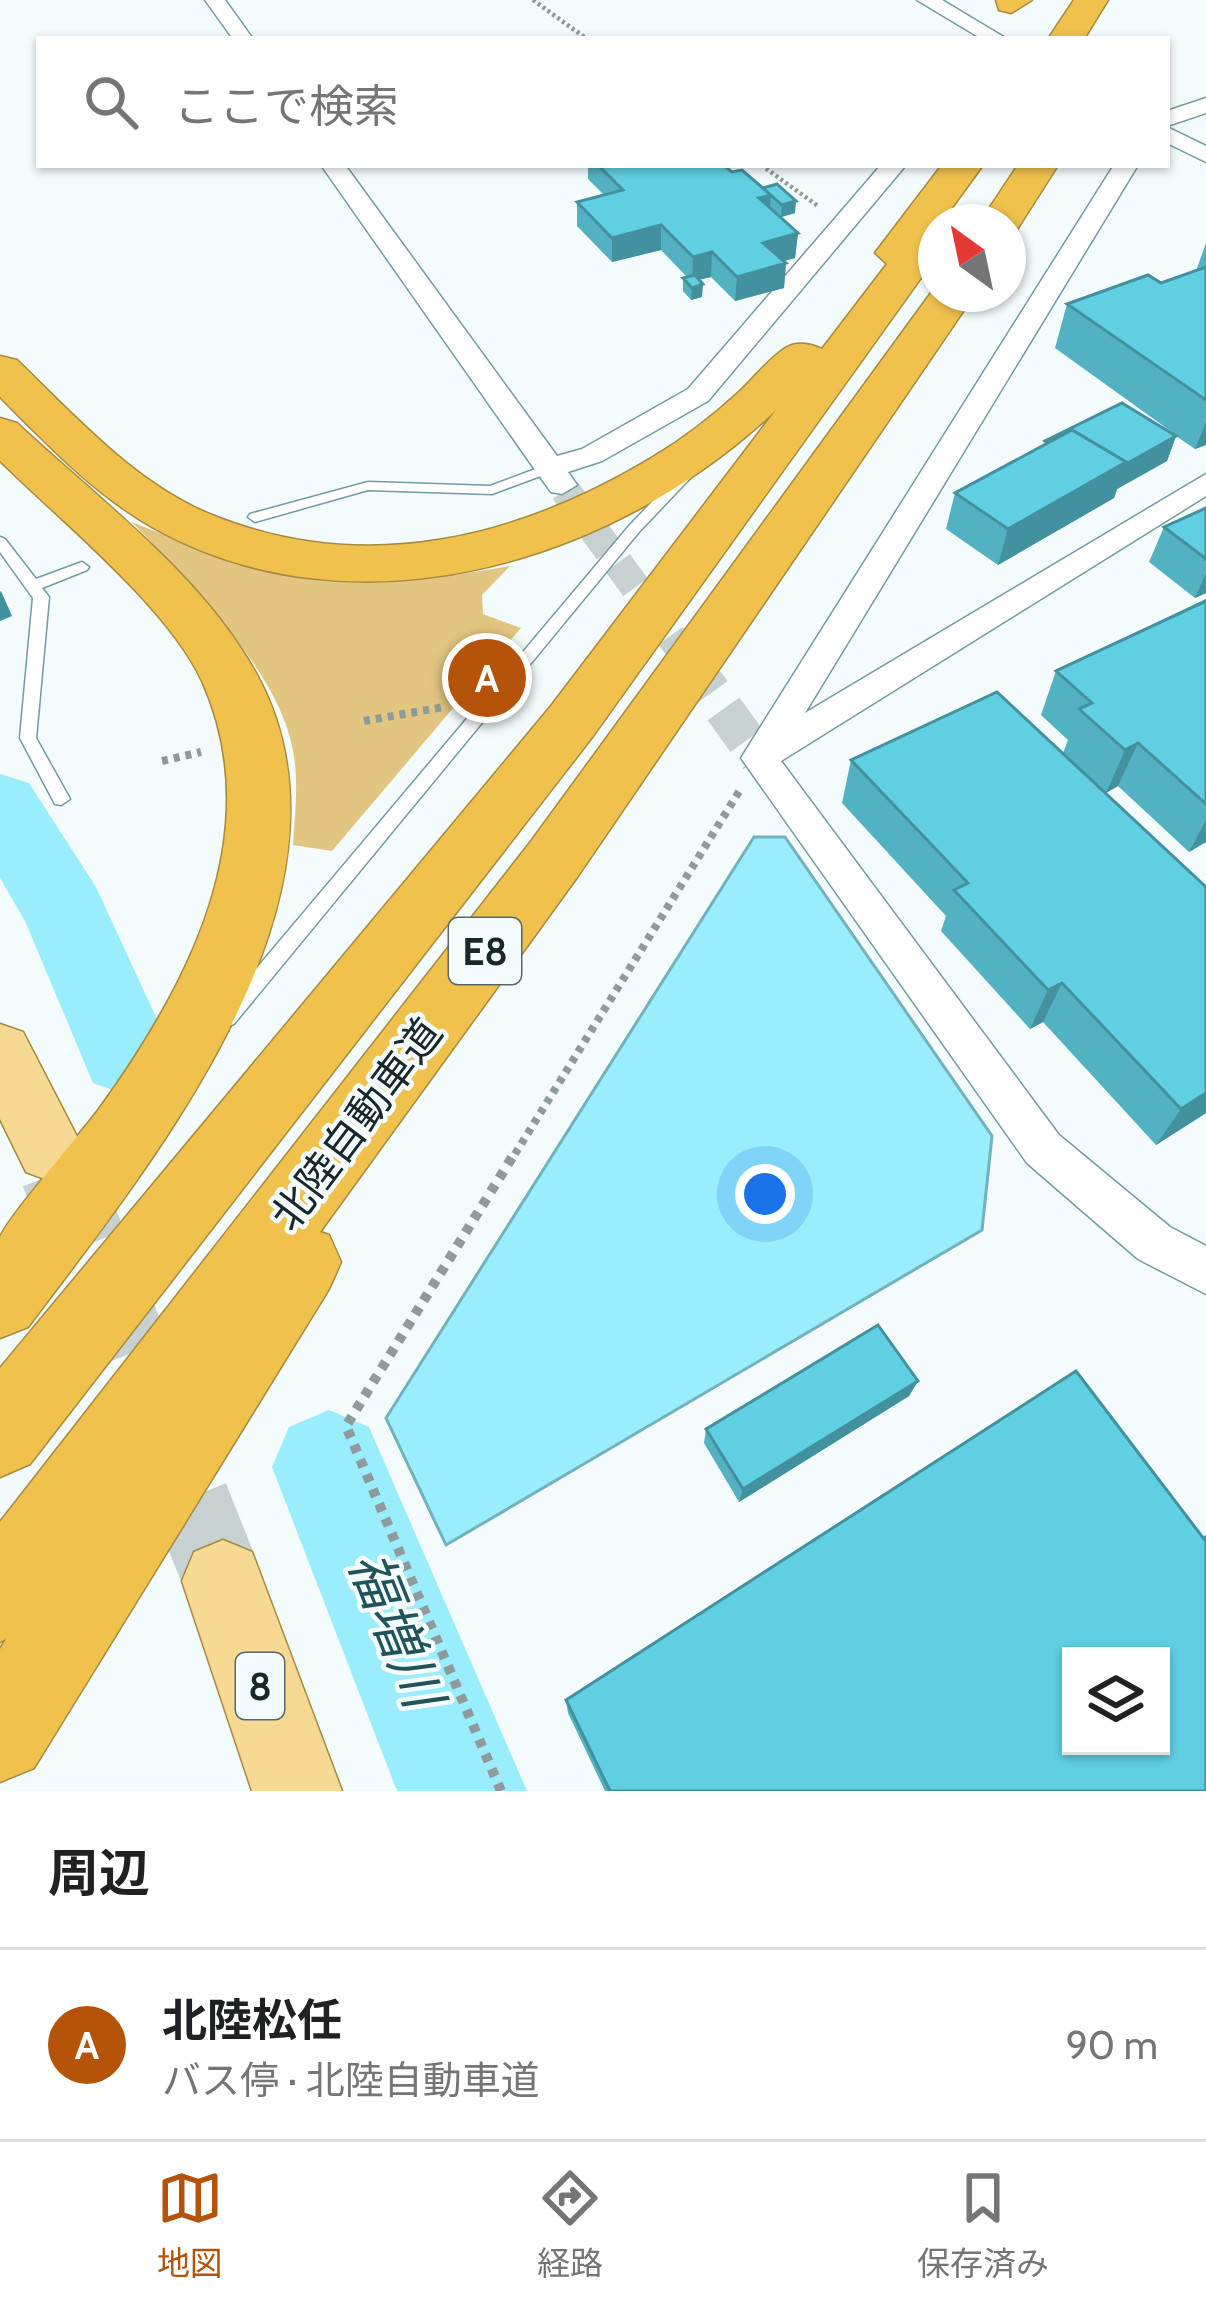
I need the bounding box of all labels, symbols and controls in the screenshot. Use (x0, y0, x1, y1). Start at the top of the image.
search box (36, 36, 1170, 168)
icon: search (78, 69, 144, 135)
text: ここで検索 (174, 79, 399, 133)
north arrow (918, 204, 1026, 312)
pin: A (448, 633, 526, 723)
road number: E8 (449, 918, 521, 984)
street label: 北陸自動車道 (259, 1008, 453, 1240)
your location (735, 1164, 795, 1224)
water label: 福増川 (335, 1542, 459, 1721)
map controls (1062, 1647, 1170, 1755)
button: layers (1062, 1647, 1170, 1755)
road number: 8 (236, 1653, 284, 1719)
text: 周辺 (48, 1842, 150, 1904)
text: 北陸松任 (162, 1993, 342, 2047)
text: A (75, 2021, 99, 2069)
text: 90 m (1066, 2021, 1158, 2069)
text: バス停 · 北陸自動車道 (162, 2056, 540, 2104)
tab: 地図 (157, 2165, 223, 2285)
tab: 経路 (537, 2165, 603, 2285)
tab: 保存済み (917, 2165, 1049, 2285)

